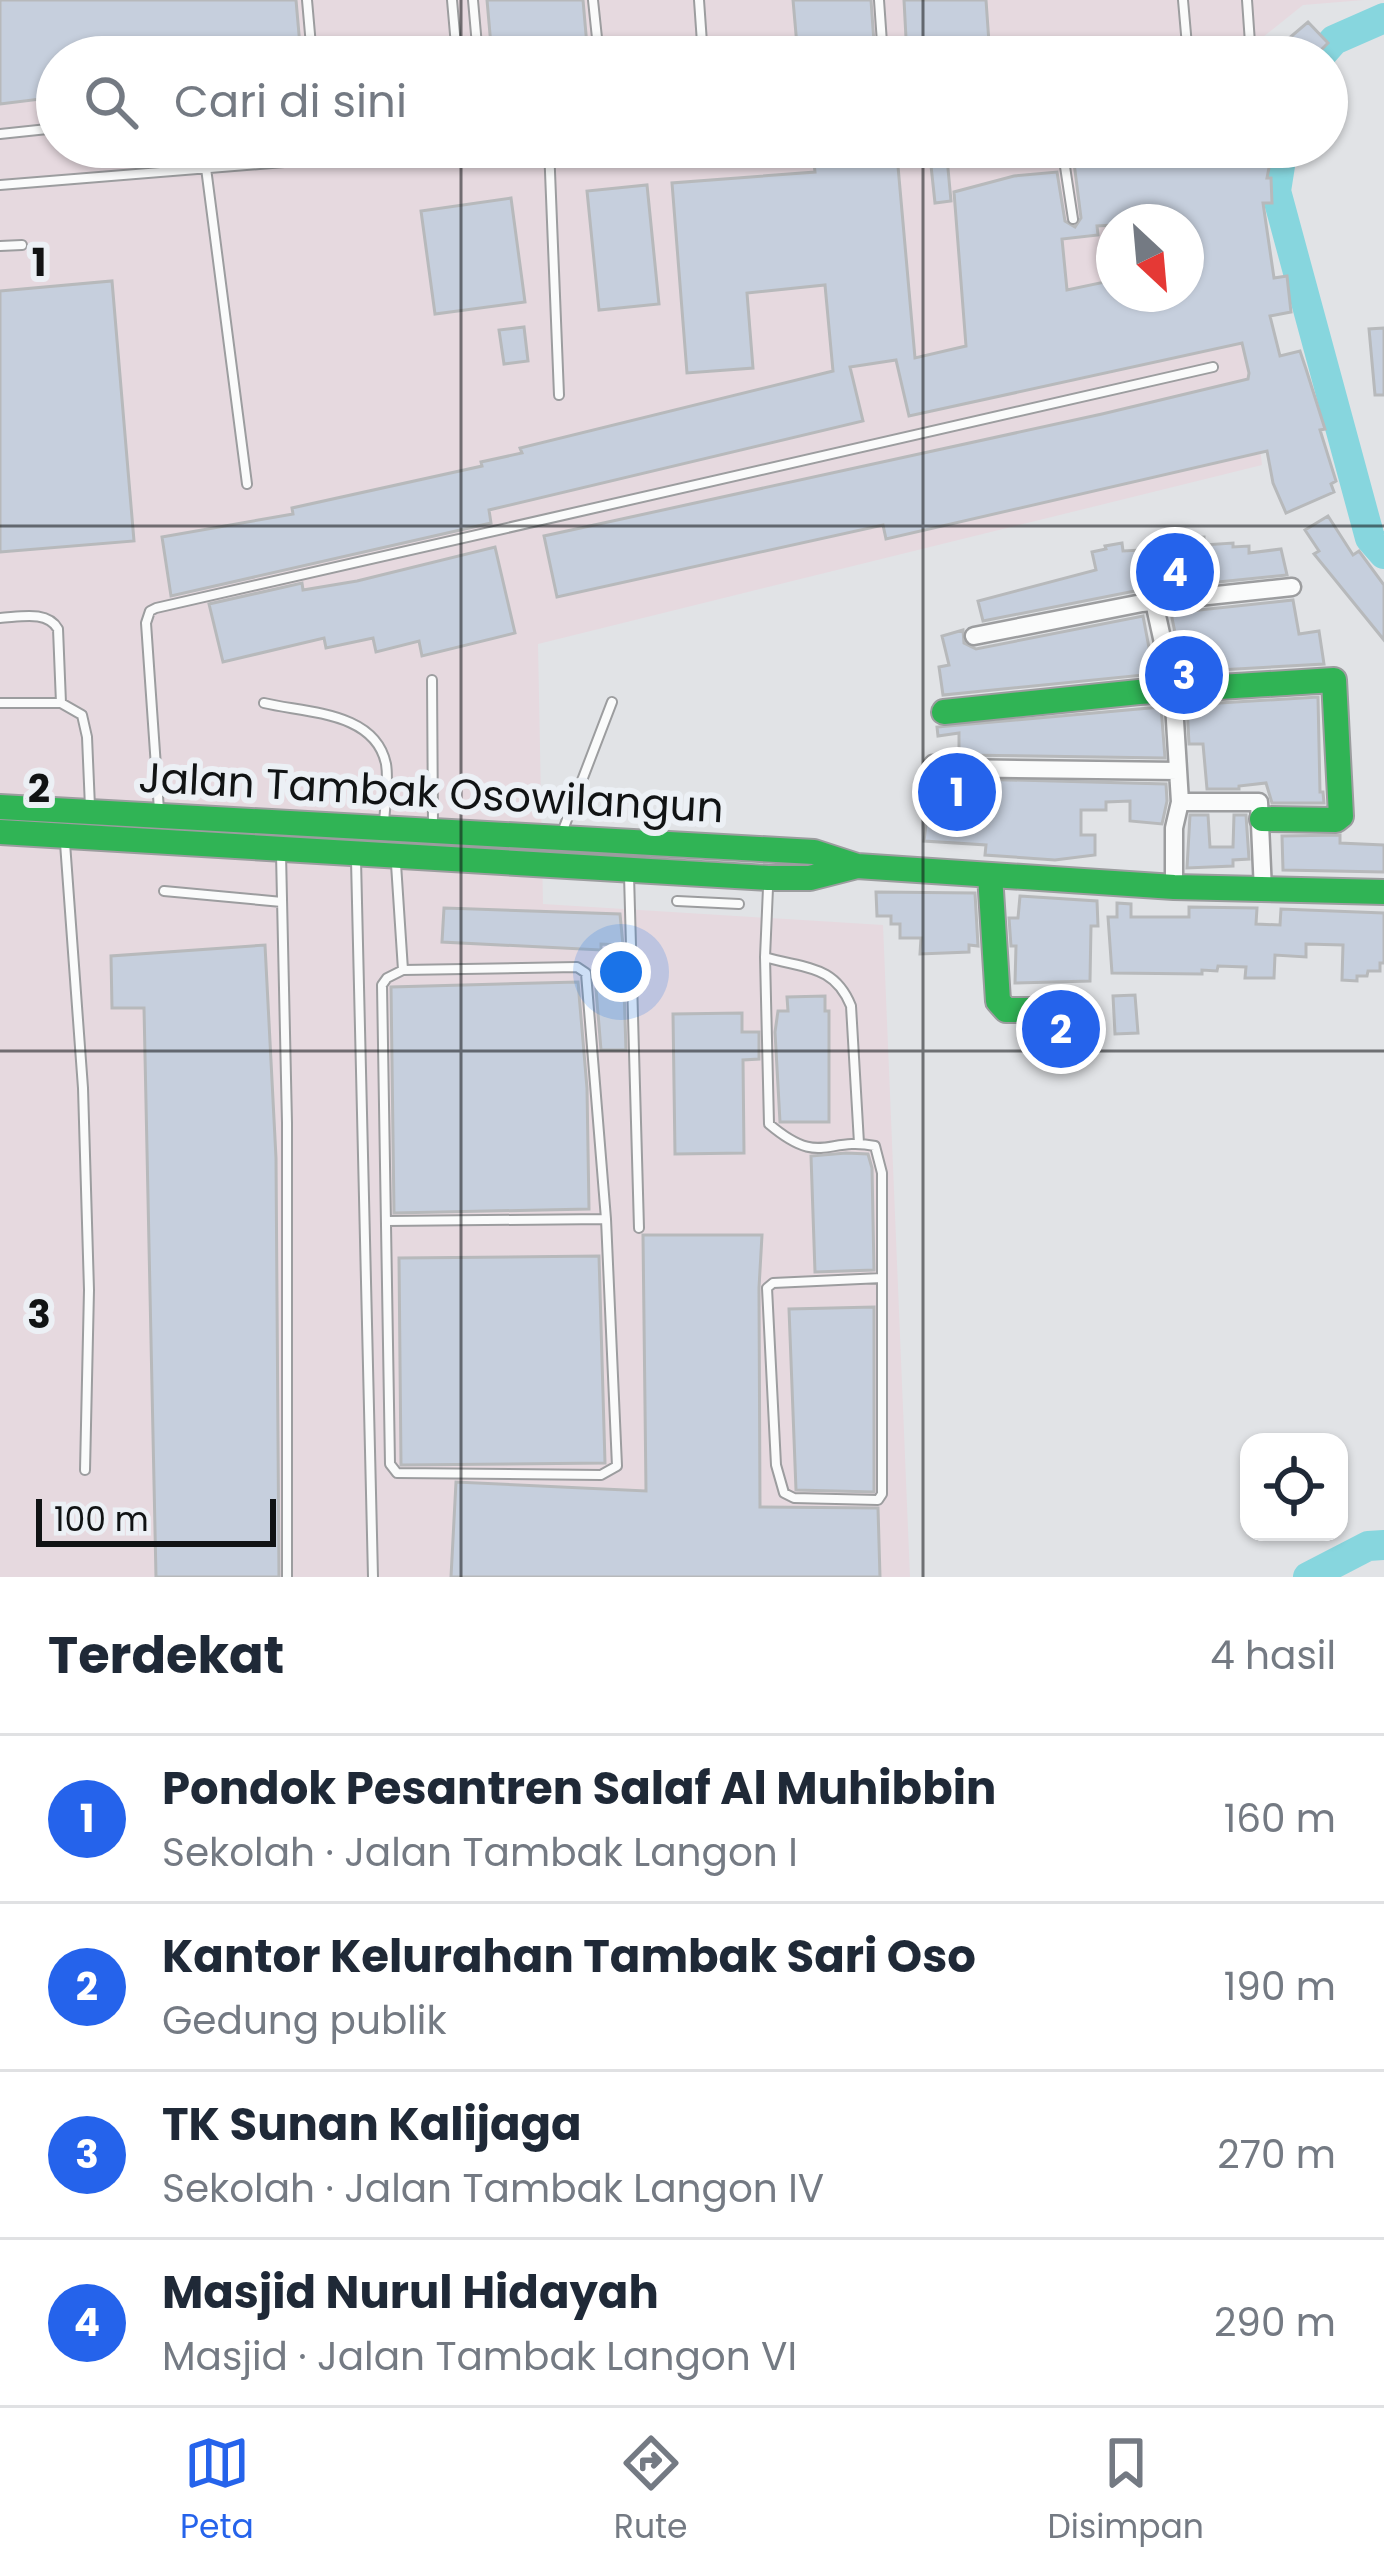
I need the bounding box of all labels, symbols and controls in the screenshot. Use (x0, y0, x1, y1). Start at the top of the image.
search box (36, 36, 1348, 168)
icon: search (78, 69, 144, 135)
text: Cari di sini (174, 70, 407, 133)
north arrow (1096, 204, 1204, 312)
text: 1 (32, 235, 46, 290)
pin: 4 (1136, 527, 1214, 617)
pin: 3 (1145, 630, 1223, 720)
pin: 1 (918, 747, 996, 837)
street label: Jalan Tambak Osowilangun (137, 748, 725, 837)
text: 2 (28, 761, 50, 816)
your location (591, 942, 651, 1002)
pin: 2 (1022, 984, 1100, 1074)
text: 3 (27, 1287, 51, 1342)
map controls (1240, 1433, 1348, 1541)
button: locate (1240, 1433, 1348, 1541)
scale bar (36, 1493, 276, 1546)
text: 100 m (54, 1496, 149, 1543)
text: Terdekat (48, 1619, 284, 1691)
text: 4 hasil (1210, 1628, 1336, 1683)
text: Pondok Pesantren Salaf Al Muhibbin (162, 1757, 996, 1820)
text: 1 (80, 1791, 94, 1846)
text: 160 m (1224, 1791, 1336, 1846)
text: Sekolah · Jalan Tambak Langon I (162, 1825, 798, 1880)
text: Kantor Kelurahan Tambak Sari Oso (162, 1925, 976, 1988)
text: 2 (76, 1959, 98, 2014)
text: 190 m (1224, 1959, 1336, 2014)
text: Gedung publik (162, 1993, 447, 2048)
text: TK Sunan Kalijaga (162, 2093, 582, 2156)
text: 3 (75, 2127, 99, 2182)
text: 270 m (1217, 2127, 1336, 2182)
text: Sekolah · Jalan Tambak Langon IV (162, 2161, 824, 2216)
text: Masjid Nurul Hidayah (162, 2261, 659, 2324)
text: 4 (74, 2295, 100, 2350)
text: 290 m (1214, 2295, 1336, 2350)
text: Masjid · Jalan Tambak Langon VI (162, 2329, 797, 2384)
tab: Peta (180, 2430, 254, 2552)
tab: Rute (614, 2430, 688, 2552)
tab: Disimpan (1047, 2430, 1204, 2552)

